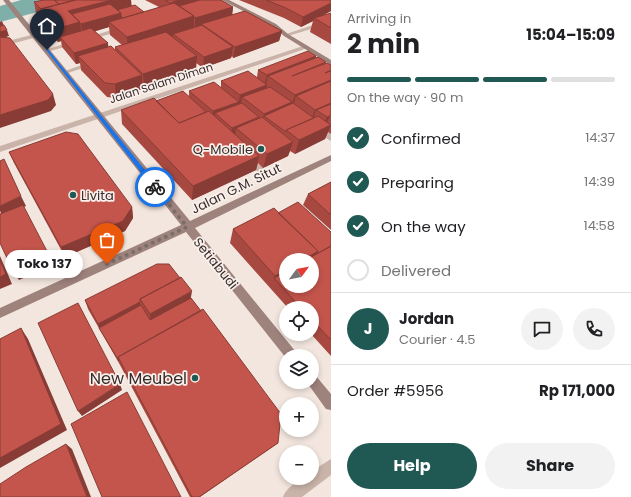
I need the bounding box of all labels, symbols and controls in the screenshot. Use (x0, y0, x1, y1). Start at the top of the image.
pin (30, 9, 64, 50)
text: Arriving in (347, 9, 411, 28)
icon: home (36, 15, 58, 37)
text: 15:04–15:09 (526, 24, 615, 45)
text: 2 min (347, 26, 420, 62)
street label: Jalan Salam Diman (107, 59, 215, 107)
text: On the way · 90 m (347, 88, 463, 107)
icon: check (347, 127, 369, 149)
text: Confirmed (381, 128, 461, 149)
text: 14:37 (585, 128, 615, 147)
place label: Q-Mobile (193, 140, 253, 159)
marker: Q-Mobile (256, 144, 266, 154)
street label: Jalan G.M. Situt (188, 158, 285, 219)
courier (135, 167, 175, 207)
icon: check (347, 171, 369, 193)
text: Preparing (381, 172, 454, 193)
text: 14:39 (584, 172, 615, 191)
icon: bike (144, 176, 166, 198)
place label: Livita (81, 186, 114, 205)
marker: Livita (68, 190, 78, 200)
icon: check (347, 215, 369, 237)
text: On the way (381, 216, 466, 237)
text: 14:58 (584, 216, 615, 235)
pin (90, 223, 124, 264)
icon: bag (96, 229, 118, 251)
street label: Setiabudi (189, 233, 242, 293)
callout: Toko 137 (5, 250, 83, 278)
north arrow (279, 253, 319, 293)
map controls (279, 253, 319, 485)
text: Toko 137 (17, 254, 71, 273)
text: Delivered (381, 260, 451, 281)
button: locate (279, 301, 319, 341)
text: Jordan (399, 308, 454, 329)
button: chat (521, 308, 563, 350)
button: phone (573, 308, 615, 350)
text: J (364, 318, 372, 339)
text: Courier · 4.5 (399, 330, 475, 349)
button: layers (279, 349, 319, 389)
place label: New Meubel (90, 367, 187, 390)
marker: New Meubel (190, 373, 200, 383)
text: Order #5956 (347, 380, 444, 401)
text: Rp 171,000 (539, 380, 615, 401)
button: + (279, 397, 319, 437)
button: Help (347, 443, 477, 489)
button: Share (485, 443, 615, 489)
button: − (279, 445, 319, 485)

